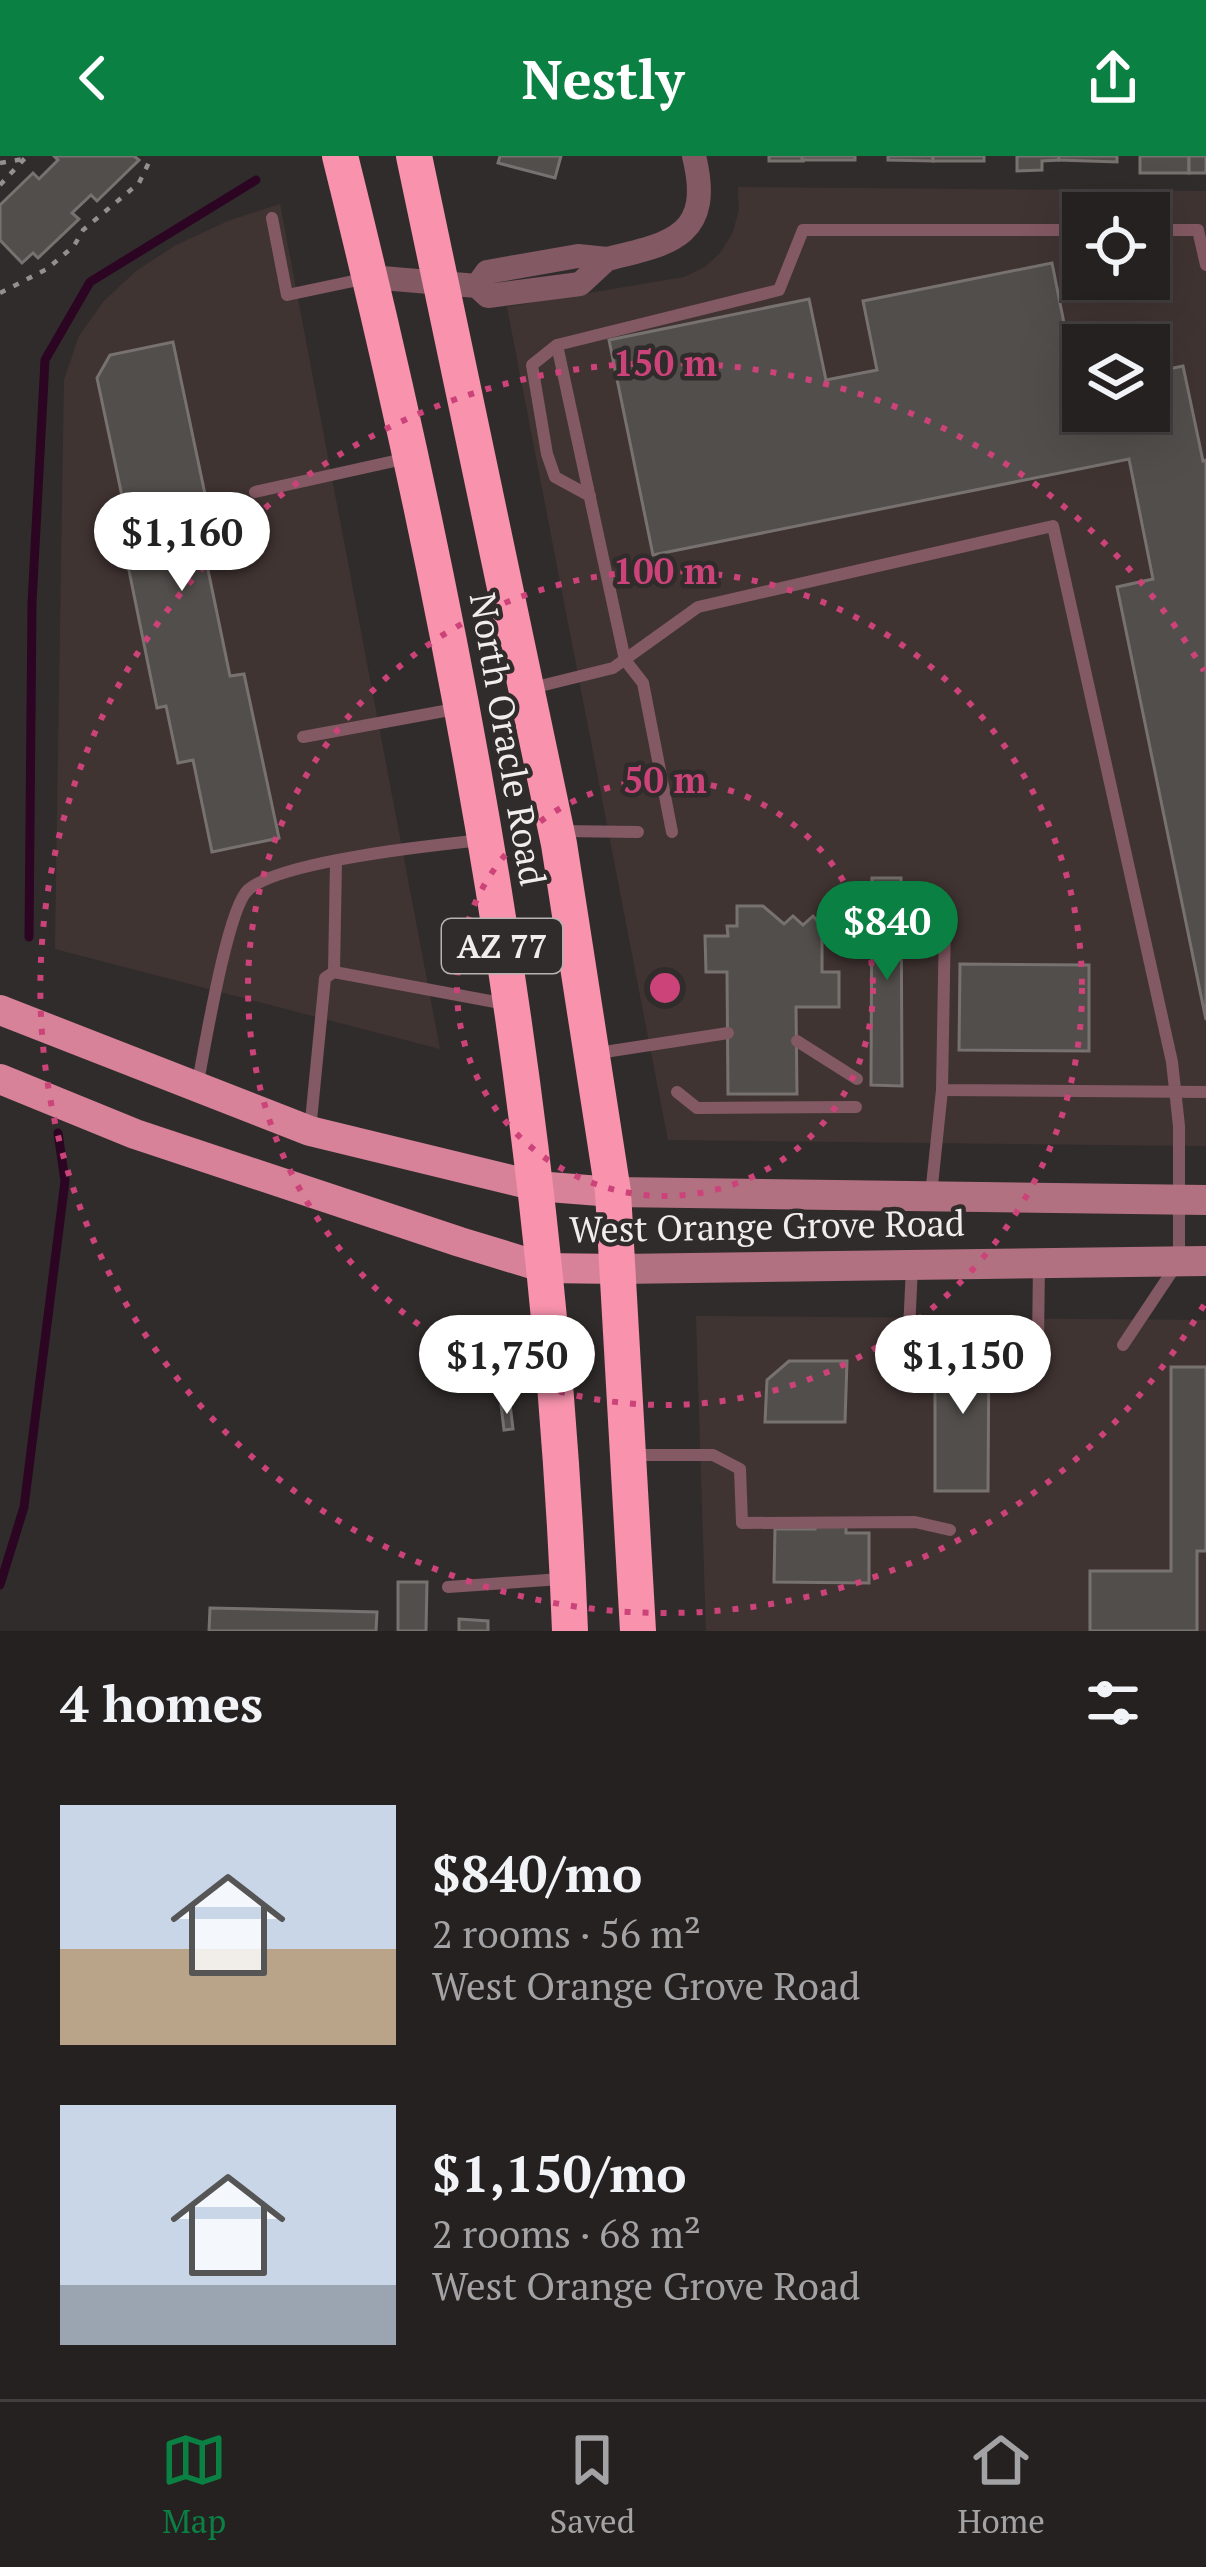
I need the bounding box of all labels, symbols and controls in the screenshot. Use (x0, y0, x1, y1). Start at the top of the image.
text: Nestly (522, 43, 684, 114)
icon: back (60, 45, 126, 111)
icon: share (1080, 45, 1146, 111)
map controls (1062, 192, 1170, 432)
button: locate (1062, 192, 1170, 300)
button: layers (1062, 324, 1170, 432)
text: 150 m (613, 339, 717, 386)
pin: $1,160 (84, 492, 280, 594)
text: $1,160 (121, 505, 243, 557)
text: 100 m (613, 547, 717, 594)
street label: North Oracle Road (460, 589, 557, 889)
text: 50 m (623, 756, 707, 803)
pin: $840 (816, 881, 958, 983)
text: $840 (843, 894, 931, 946)
road number: AZ 77 (442, 919, 562, 973)
centre of rings (644, 967, 686, 1009)
street label: West Orange Grove Road (569, 1199, 965, 1252)
pin: $1,750 (409, 1315, 605, 1417)
pin: $1,150 (865, 1315, 1061, 1417)
text: $1,750 (446, 1328, 568, 1380)
text: $1,150 (902, 1328, 1024, 1380)
text: 4 homes (60, 1669, 263, 1737)
icon: filters (1080, 1670, 1146, 1736)
text: $840/mo (432, 1839, 642, 1907)
icon: home (156, 1853, 300, 1997)
text: 2 rooms · 56 m² (432, 1907, 701, 1959)
text: West Orange Grove Road (432, 1959, 861, 2011)
text: $1,150/mo (432, 2139, 687, 2207)
icon: home (156, 2153, 300, 2297)
text: 2 rooms · 68 m² (432, 2207, 701, 2259)
text: West Orange Grove Road (432, 2259, 861, 2311)
tab: Map (161, 2427, 227, 2542)
tab: Saved (550, 2427, 635, 2542)
tab: Home (957, 2427, 1045, 2542)

